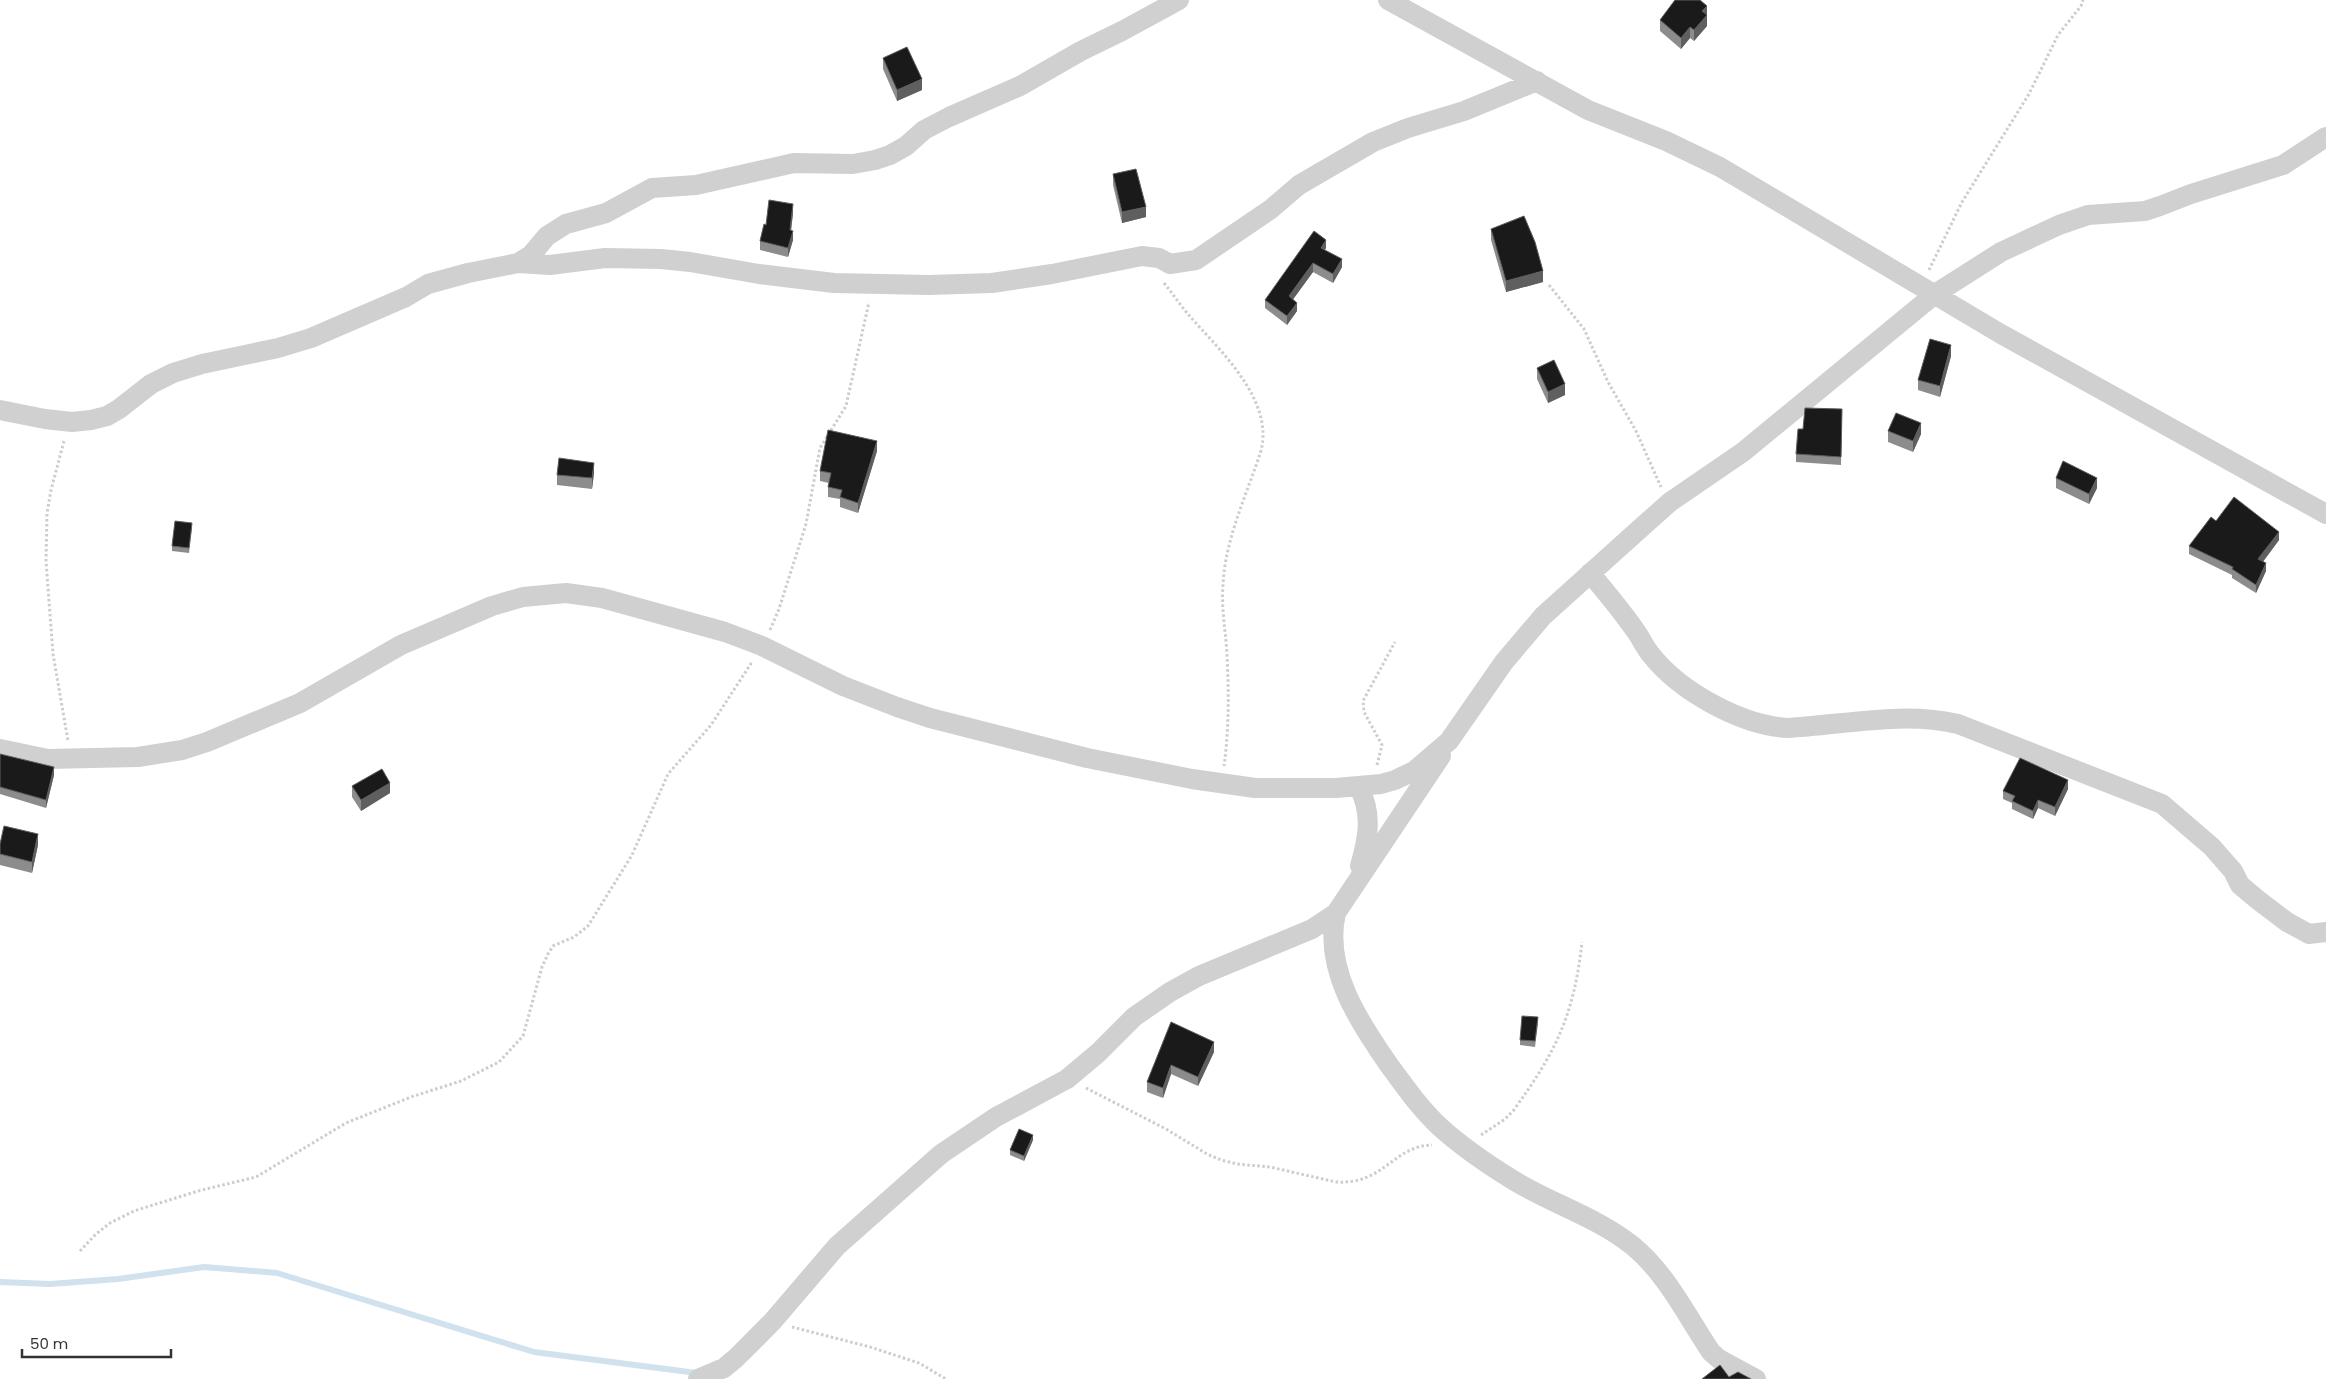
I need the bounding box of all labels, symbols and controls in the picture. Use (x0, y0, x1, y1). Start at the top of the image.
scale bar (22, 1326, 171, 1358)
text: 50 m (30, 1333, 68, 1354)

